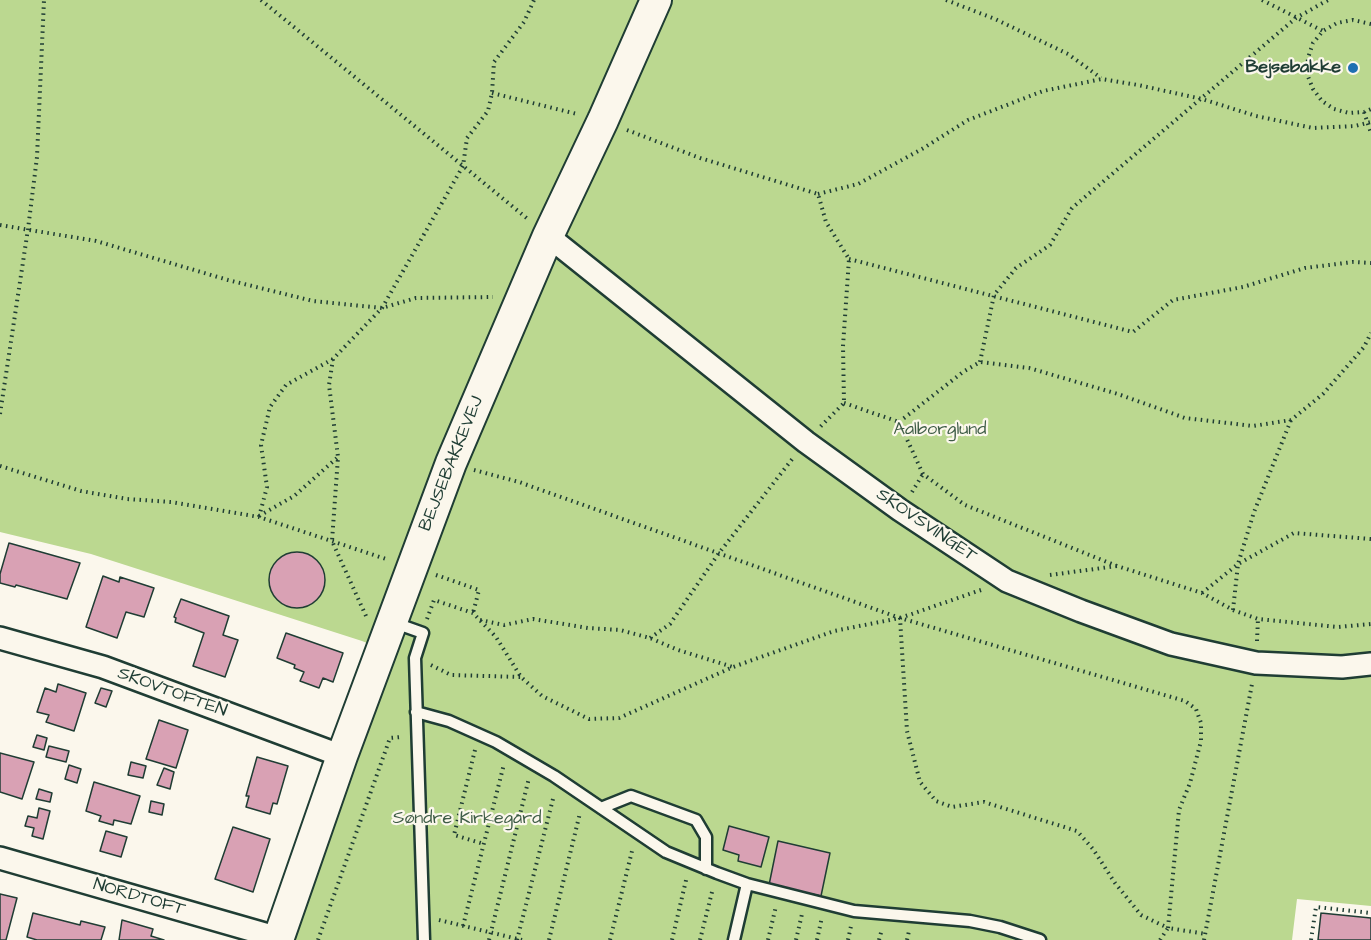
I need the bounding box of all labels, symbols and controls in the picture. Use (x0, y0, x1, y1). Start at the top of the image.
place label: Bejsebakke (1245, 57, 1341, 79)
marker: Bejsebakke (1346, 61, 1360, 75)
street label: BEJSEBAKKEVEJ (415, 393, 489, 535)
park label: Aalborglund (893, 419, 987, 441)
street label: SKOVSVINGET (871, 484, 981, 568)
street label: SKOVTOFTEN (114, 663, 230, 723)
park label: Søndre Kirkegård (393, 808, 541, 830)
street label: NORDTOFT (90, 875, 188, 921)

